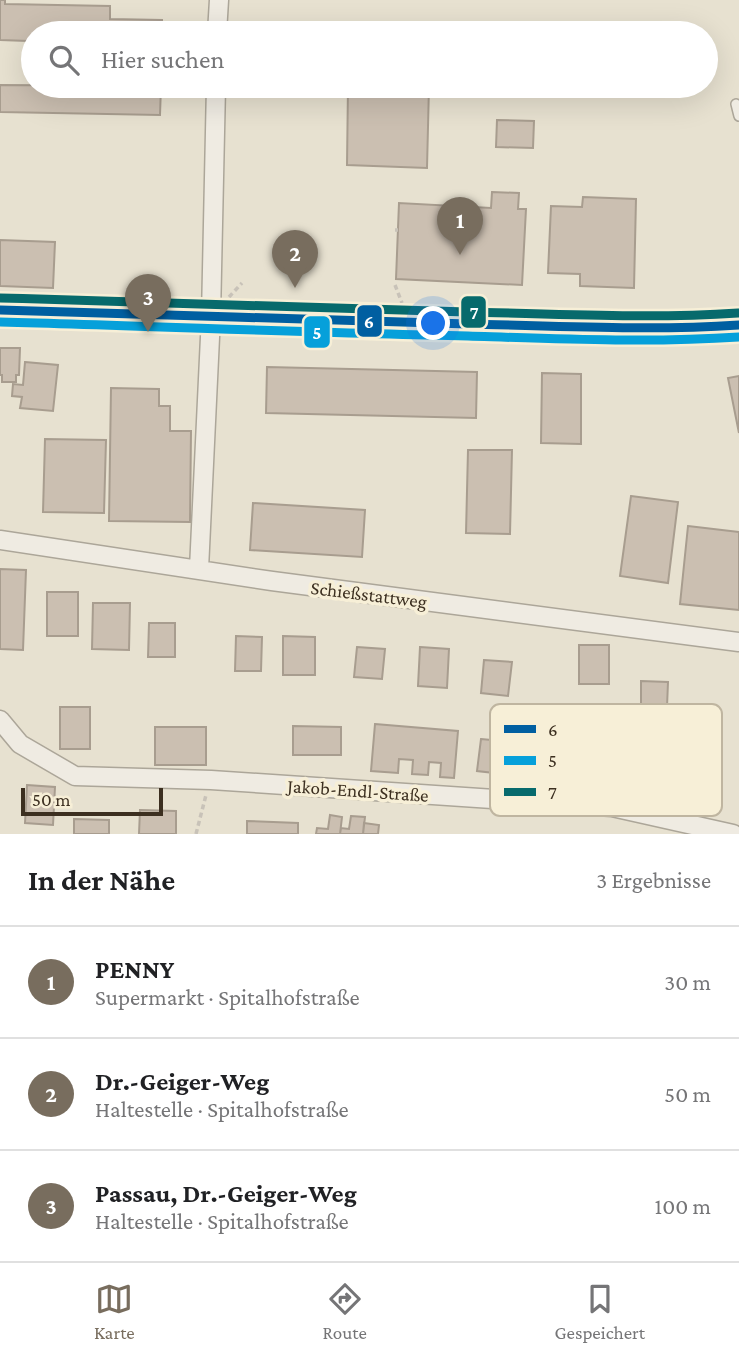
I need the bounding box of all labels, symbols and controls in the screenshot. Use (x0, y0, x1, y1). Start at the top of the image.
search box (21, 21, 718, 98)
icon: search (45, 41, 83, 79)
text: Hier suchen (101, 45, 224, 74)
pin: 1 (437, 197, 483, 255)
pin: 2 (272, 230, 318, 288)
pin: 3 (125, 274, 171, 332)
line badge: 7 (460, 295, 487, 329)
text: 7 (469, 302, 479, 323)
line badge: 6 (356, 304, 383, 338)
your location (416, 306, 450, 340)
text: 6 (364, 311, 374, 332)
line badge: 5 (303, 315, 331, 349)
text: 5 (312, 322, 322, 343)
street label: Schießstattweg (310, 577, 428, 612)
legend (490, 704, 722, 816)
text: 6 (548, 719, 558, 740)
text: 5 (548, 750, 557, 771)
street label: Jakob-Endl-Straße (285, 775, 429, 806)
text: 7 (548, 782, 557, 803)
scale bar (21, 785, 163, 817)
text: 50 m (32, 789, 71, 810)
text: In der Nähe (28, 863, 175, 896)
text: 3 Ergebnisse (596, 867, 711, 893)
text: PENNY (95, 955, 174, 984)
text: 1 (47, 969, 55, 995)
text: 30 m (664, 969, 711, 995)
text: Supermarkt · Spitalhofstraße (95, 984, 360, 1010)
text: Dr.-Geiger-Weg (95, 1067, 269, 1096)
text: 2 (45, 1081, 57, 1107)
text: 50 m (664, 1081, 711, 1107)
text: Haltestelle · Spitalhofstraße (95, 1096, 349, 1122)
text: Passau, Dr.-Geiger-Weg (95, 1179, 357, 1208)
text: 3 (45, 1193, 57, 1219)
text: 100 m (655, 1193, 711, 1219)
text: Haltestelle · Spitalhofstraße (95, 1208, 349, 1234)
tab: Karte (94, 1280, 135, 1343)
tab: Route (322, 1280, 367, 1343)
tab: Gespeichert (555, 1280, 645, 1343)

